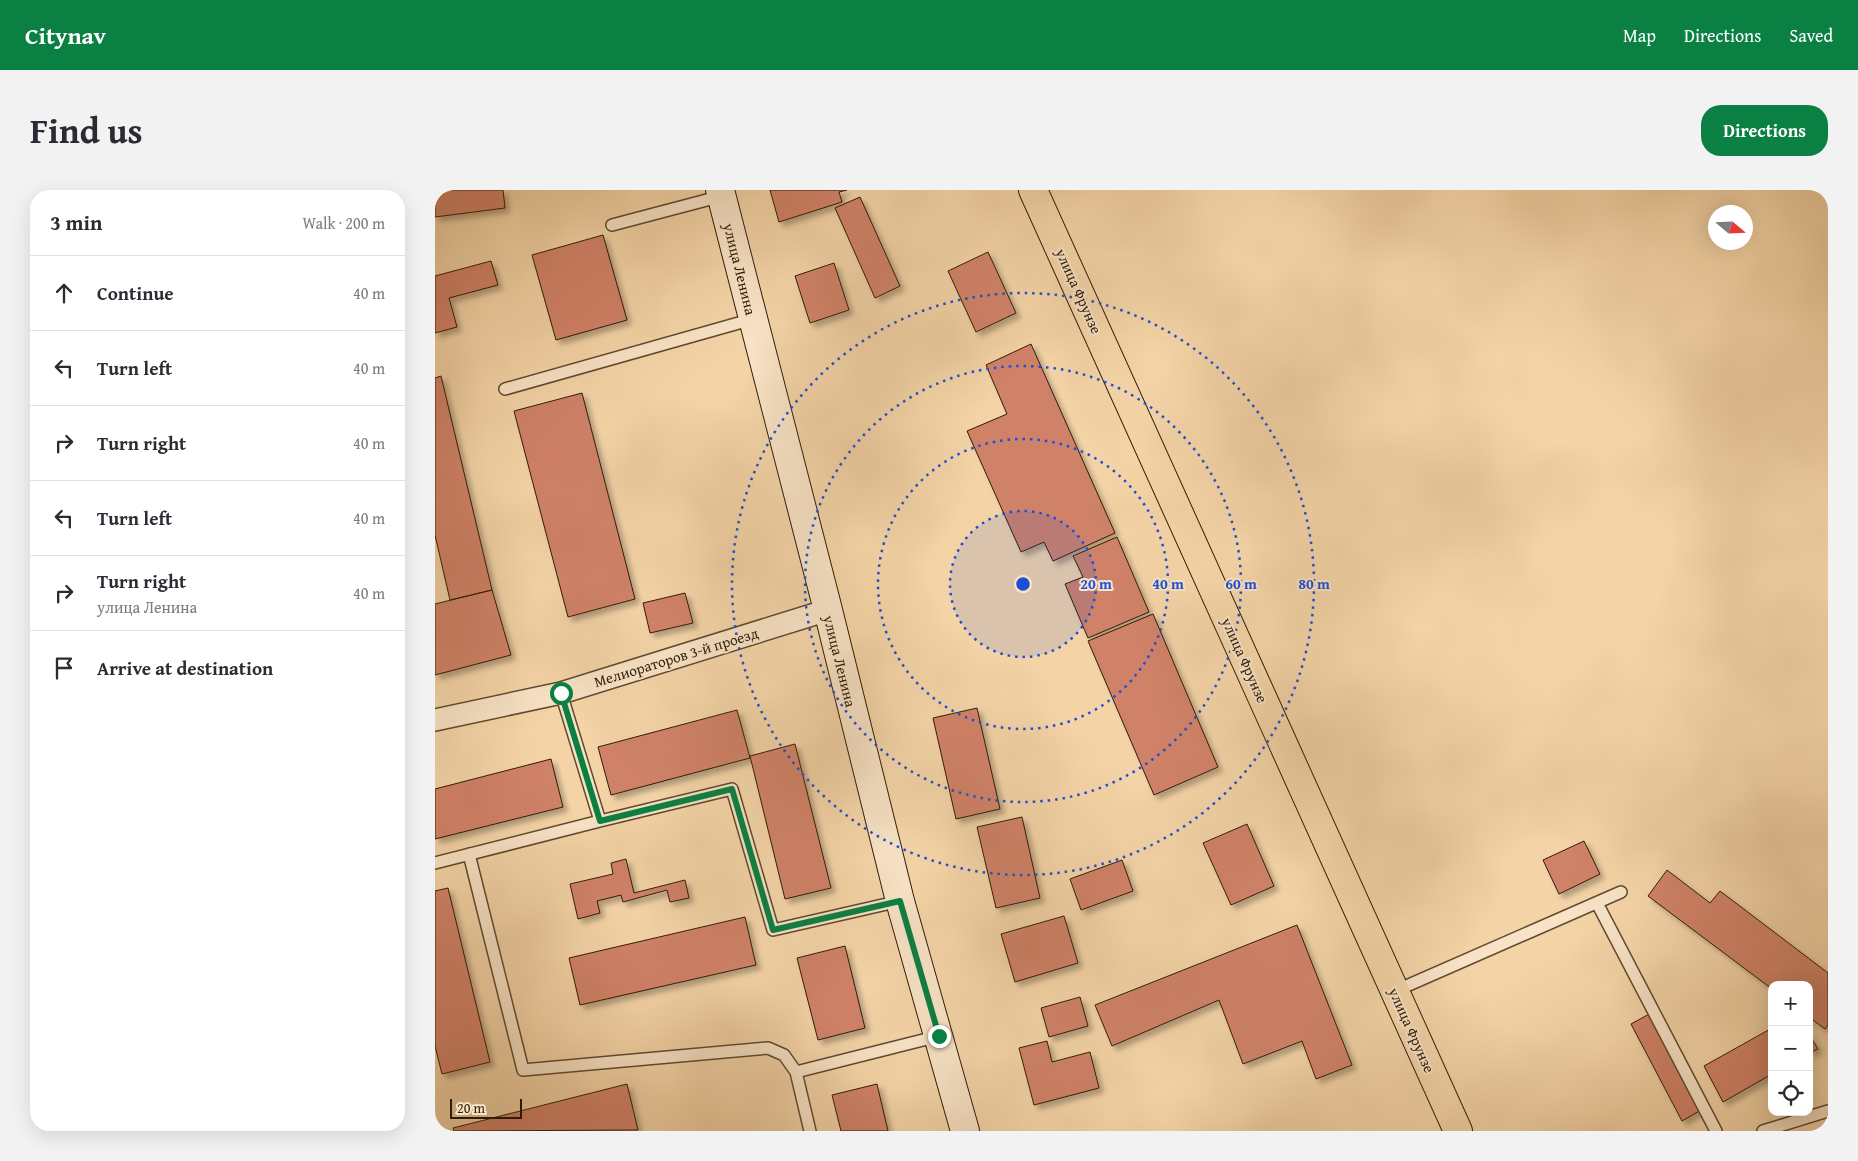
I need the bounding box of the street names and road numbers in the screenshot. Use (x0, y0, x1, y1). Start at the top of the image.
street label: улица Ленина (718, 220, 762, 318)
street label: улица Фрунзе (1050, 244, 1107, 337)
street label: улица Ленина (818, 612, 862, 710)
street label: улица Фрунзе (1216, 613, 1273, 706)
street label: Мелиораторов 3-й проезд (591, 622, 761, 692)
street label: улица Фрунзе (1383, 983, 1440, 1076)

